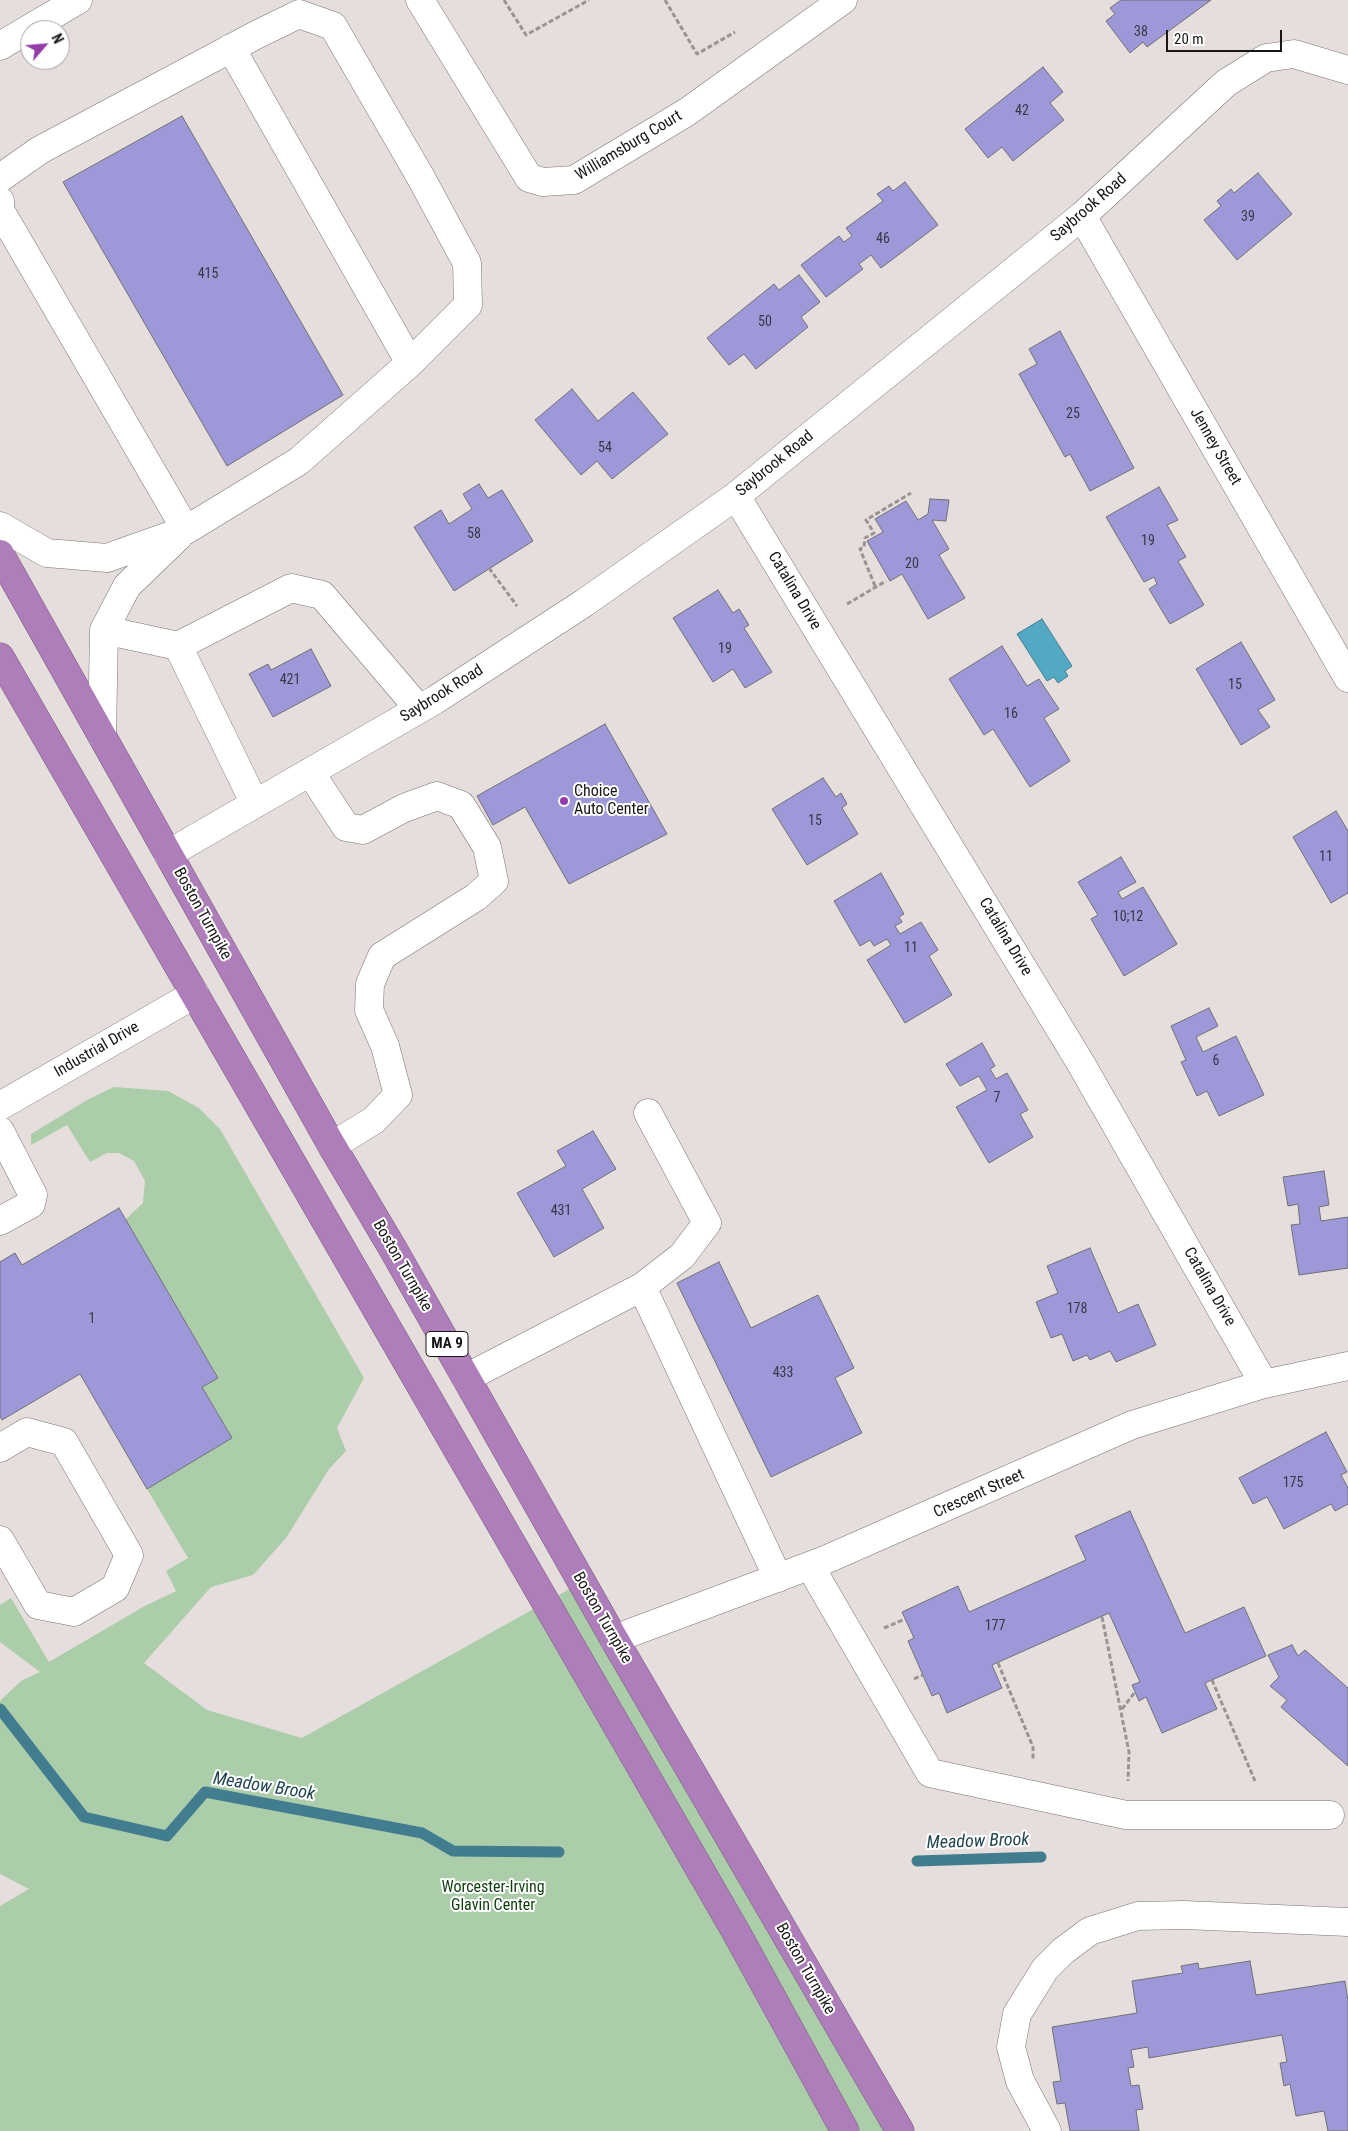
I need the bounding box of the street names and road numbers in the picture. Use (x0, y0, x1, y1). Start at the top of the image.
street label: Williamsburg Court (572, 107, 686, 185)
street label: Saybrook Road (1047, 170, 1131, 246)
street label: Jenney Street (1185, 405, 1245, 489)
street label: Saybrook Road (732, 427, 818, 501)
street label: Catalina Drive (763, 549, 825, 633)
street label: Saybrook Road (397, 661, 487, 727)
street label: Boston Turnpike (169, 865, 235, 963)
street label: Catalina Drive (974, 895, 1036, 979)
street label: Industrial Drive (51, 1018, 143, 1082)
street label: Boston Turnpike (368, 1217, 436, 1315)
street label: Catalina Drive (1179, 1244, 1239, 1330)
road number: MA 9 (426, 1332, 468, 1356)
street label: Crescent Street (931, 1465, 1027, 1523)
street label: Boston Turnpike (568, 1569, 636, 1667)
street label: Boston Turnpike (771, 1920, 839, 2018)

